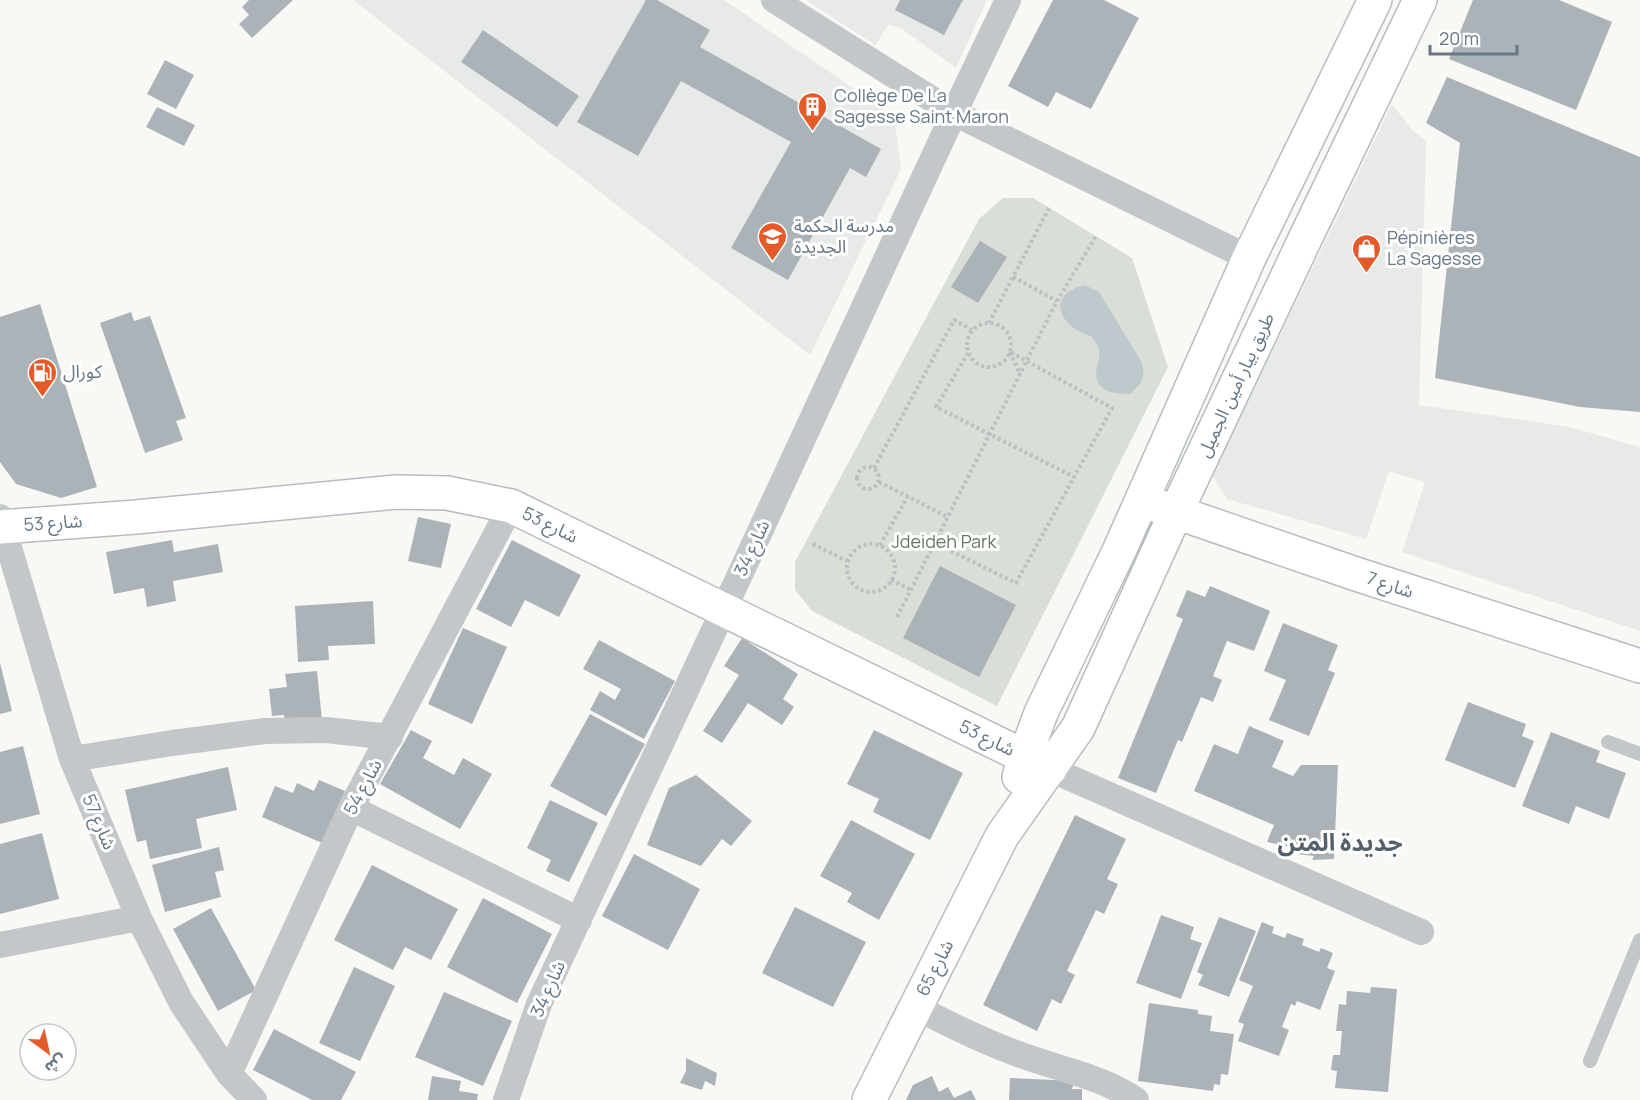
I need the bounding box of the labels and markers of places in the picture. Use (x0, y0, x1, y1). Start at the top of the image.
place label: Collège De La Sagesse Saint Maron (834, 83, 1009, 128)
building icon: Collège De La Sagesse Saint Maron (797, 90, 829, 132)
place label: مدرسة الحكمة الجديدة (794, 213, 894, 258)
school or university icon: مدرسة الحكمة الجديدة (757, 220, 789, 262)
place label: Pépinières La Sagesse (1387, 225, 1481, 270)
shop icon: Pépinières La Sagesse (1350, 232, 1382, 274)
fuel station icon: كورال (26, 356, 58, 398)
place label: كورال (63, 359, 102, 383)

